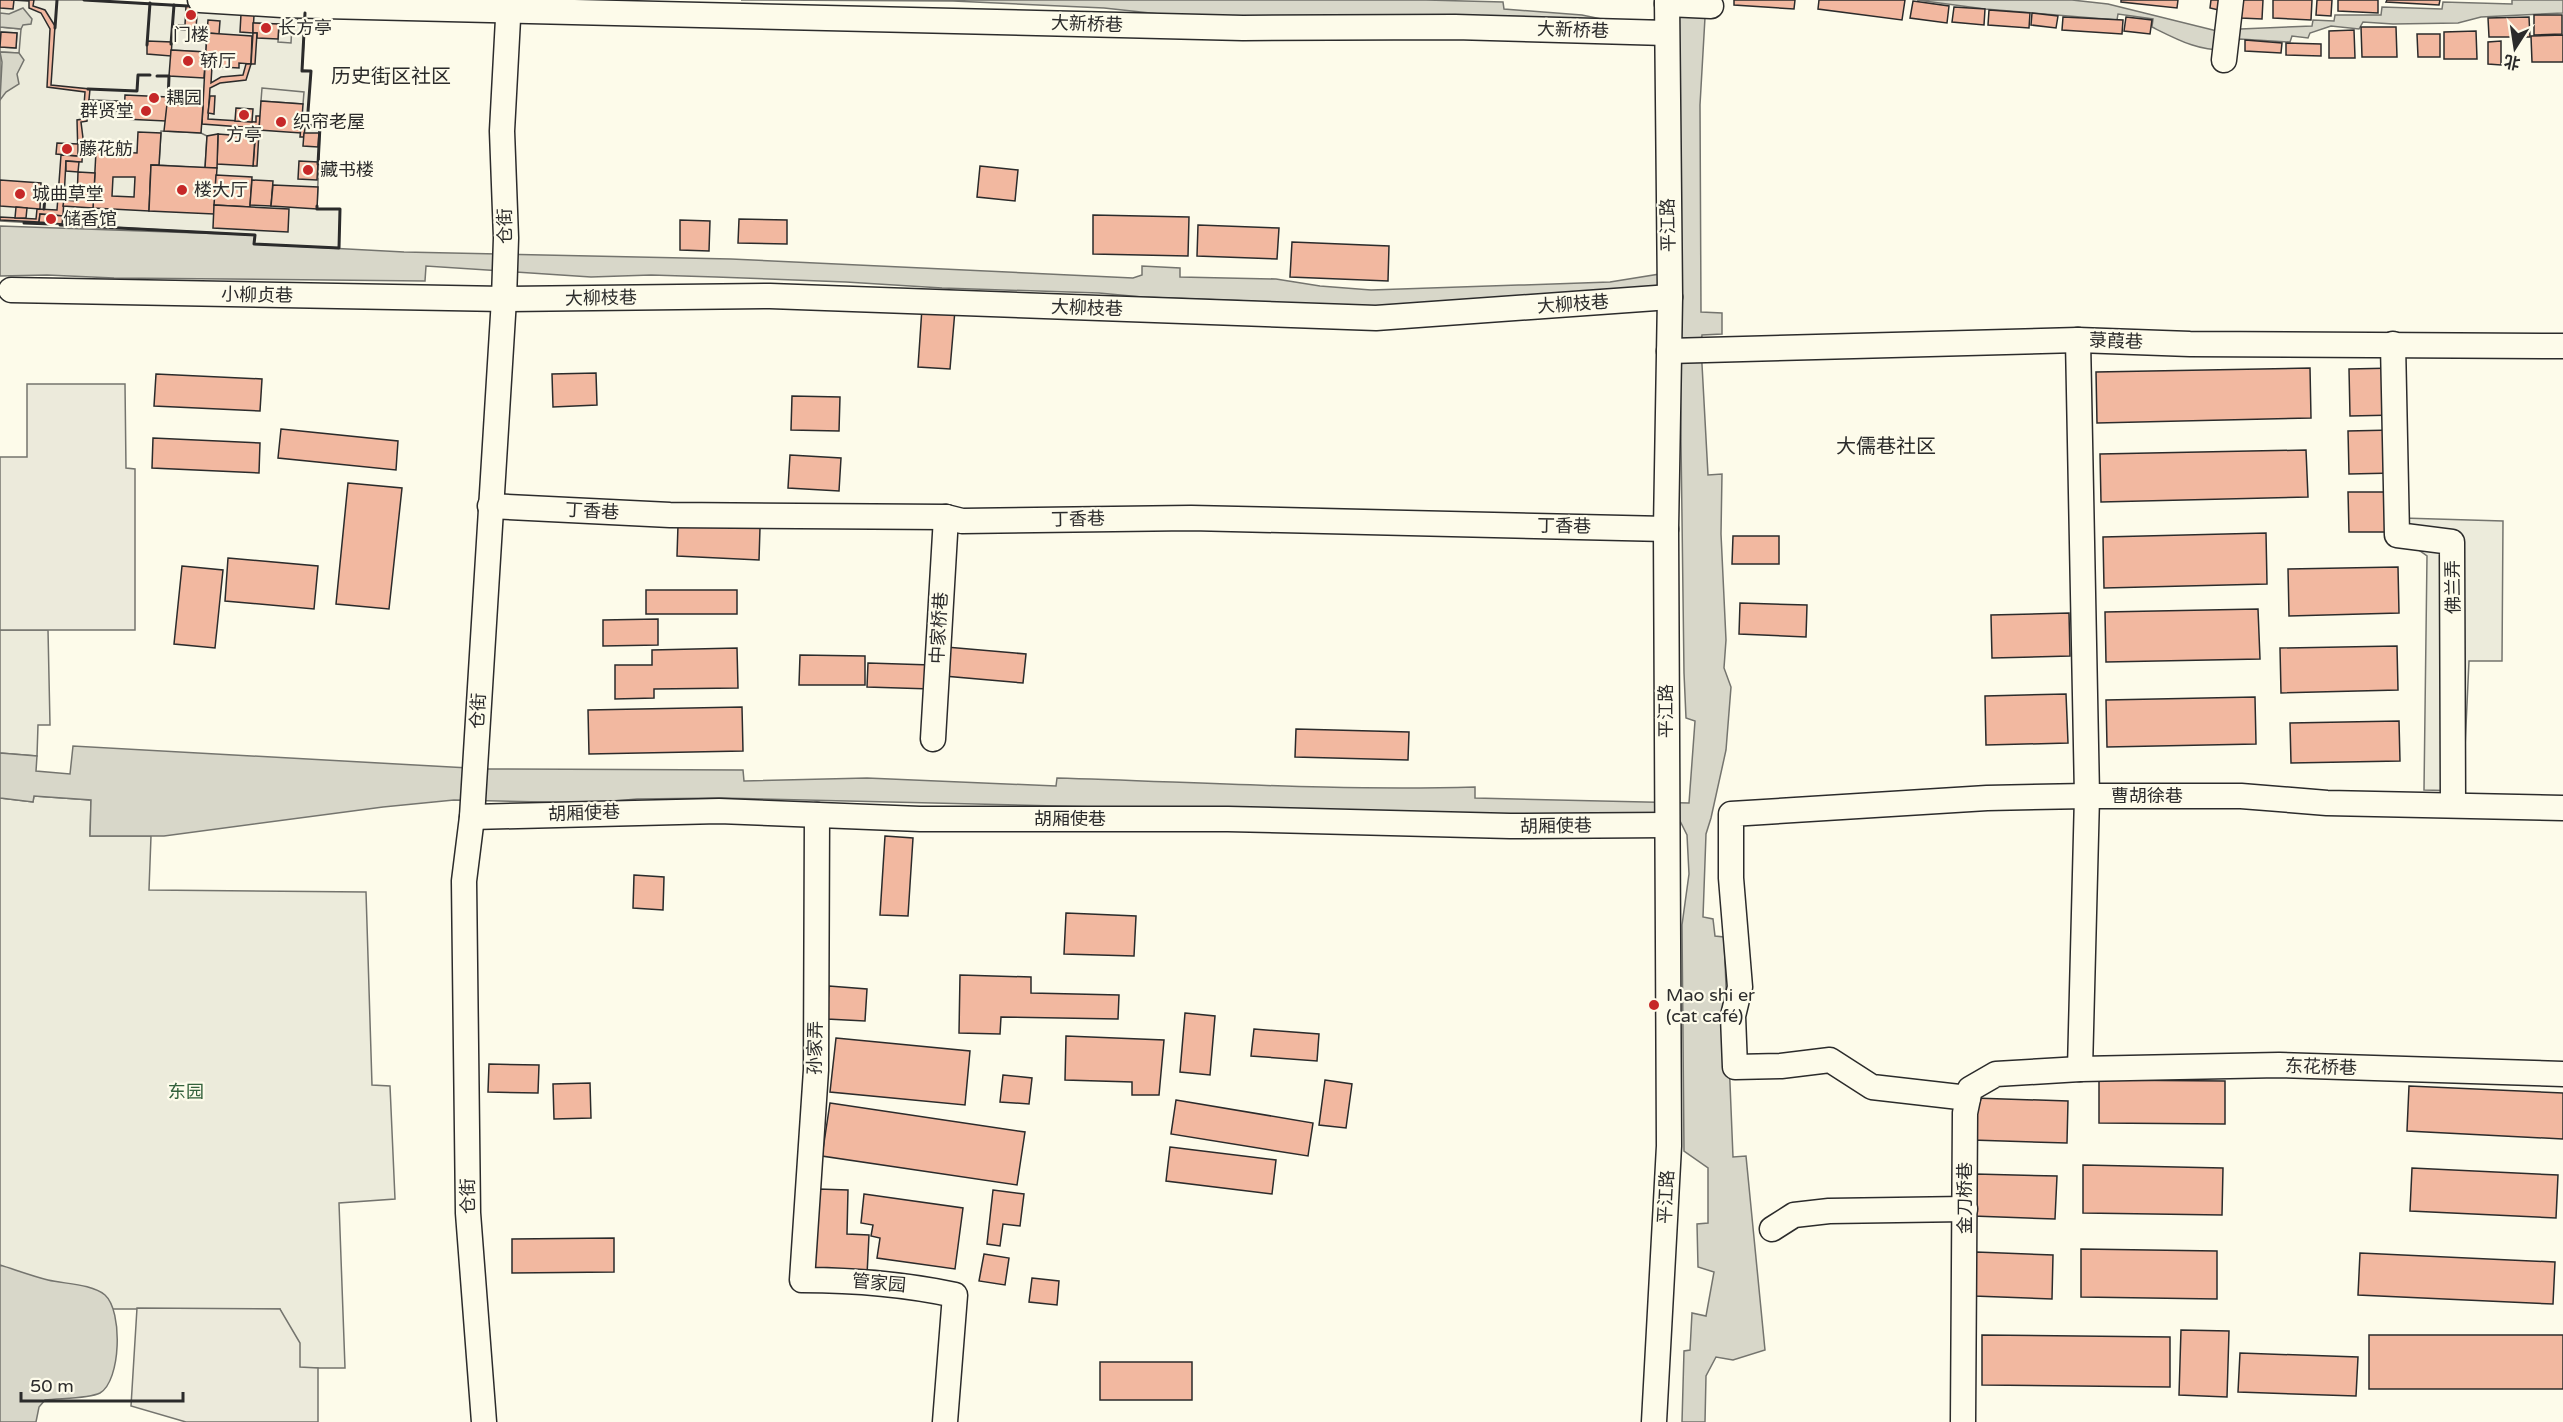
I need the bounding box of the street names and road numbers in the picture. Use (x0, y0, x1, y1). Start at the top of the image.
street label: 大新桥巷 (1051, 12, 1123, 36)
street label: 大新桥巷 (1537, 18, 1609, 42)
street label: 平江路 (1657, 198, 1679, 252)
street label: 仓街 (494, 208, 516, 244)
street label: 小柳贞巷 (221, 283, 293, 307)
street label: 大柳枝巷 (565, 286, 637, 310)
street label: 大柳枝巷 (1536, 291, 1610, 317)
street label: 大柳枝巷 (1051, 296, 1123, 320)
street label: 菉葭巷 (2089, 329, 2143, 353)
street label: 丁香巷 (564, 499, 620, 523)
street label: 丁香巷 (1051, 508, 1105, 530)
street label: 丁香巷 (1537, 515, 1591, 537)
street label: 佛兰弄 (2442, 560, 2464, 614)
street label: 中家桥巷 (926, 591, 952, 665)
street label: 平江路 (1655, 684, 1677, 738)
street label: 仓街 (466, 692, 490, 730)
street label: 曹胡徐巷 (2111, 785, 2183, 807)
street label: 胡厢使巷 (548, 801, 620, 825)
street label: 胡厢使巷 (1034, 808, 1106, 830)
street label: 胡厢使巷 (1520, 814, 1592, 838)
street label: 孙家弄 (804, 1021, 826, 1075)
street label: 东花桥巷 (2285, 1055, 2357, 1079)
street label: 金刀桥巷 (1954, 1162, 1976, 1234)
street label: 平江路 (1654, 1169, 1678, 1225)
street label: 仓街 (457, 1178, 479, 1214)
street label: 管家园 (851, 1270, 907, 1296)

